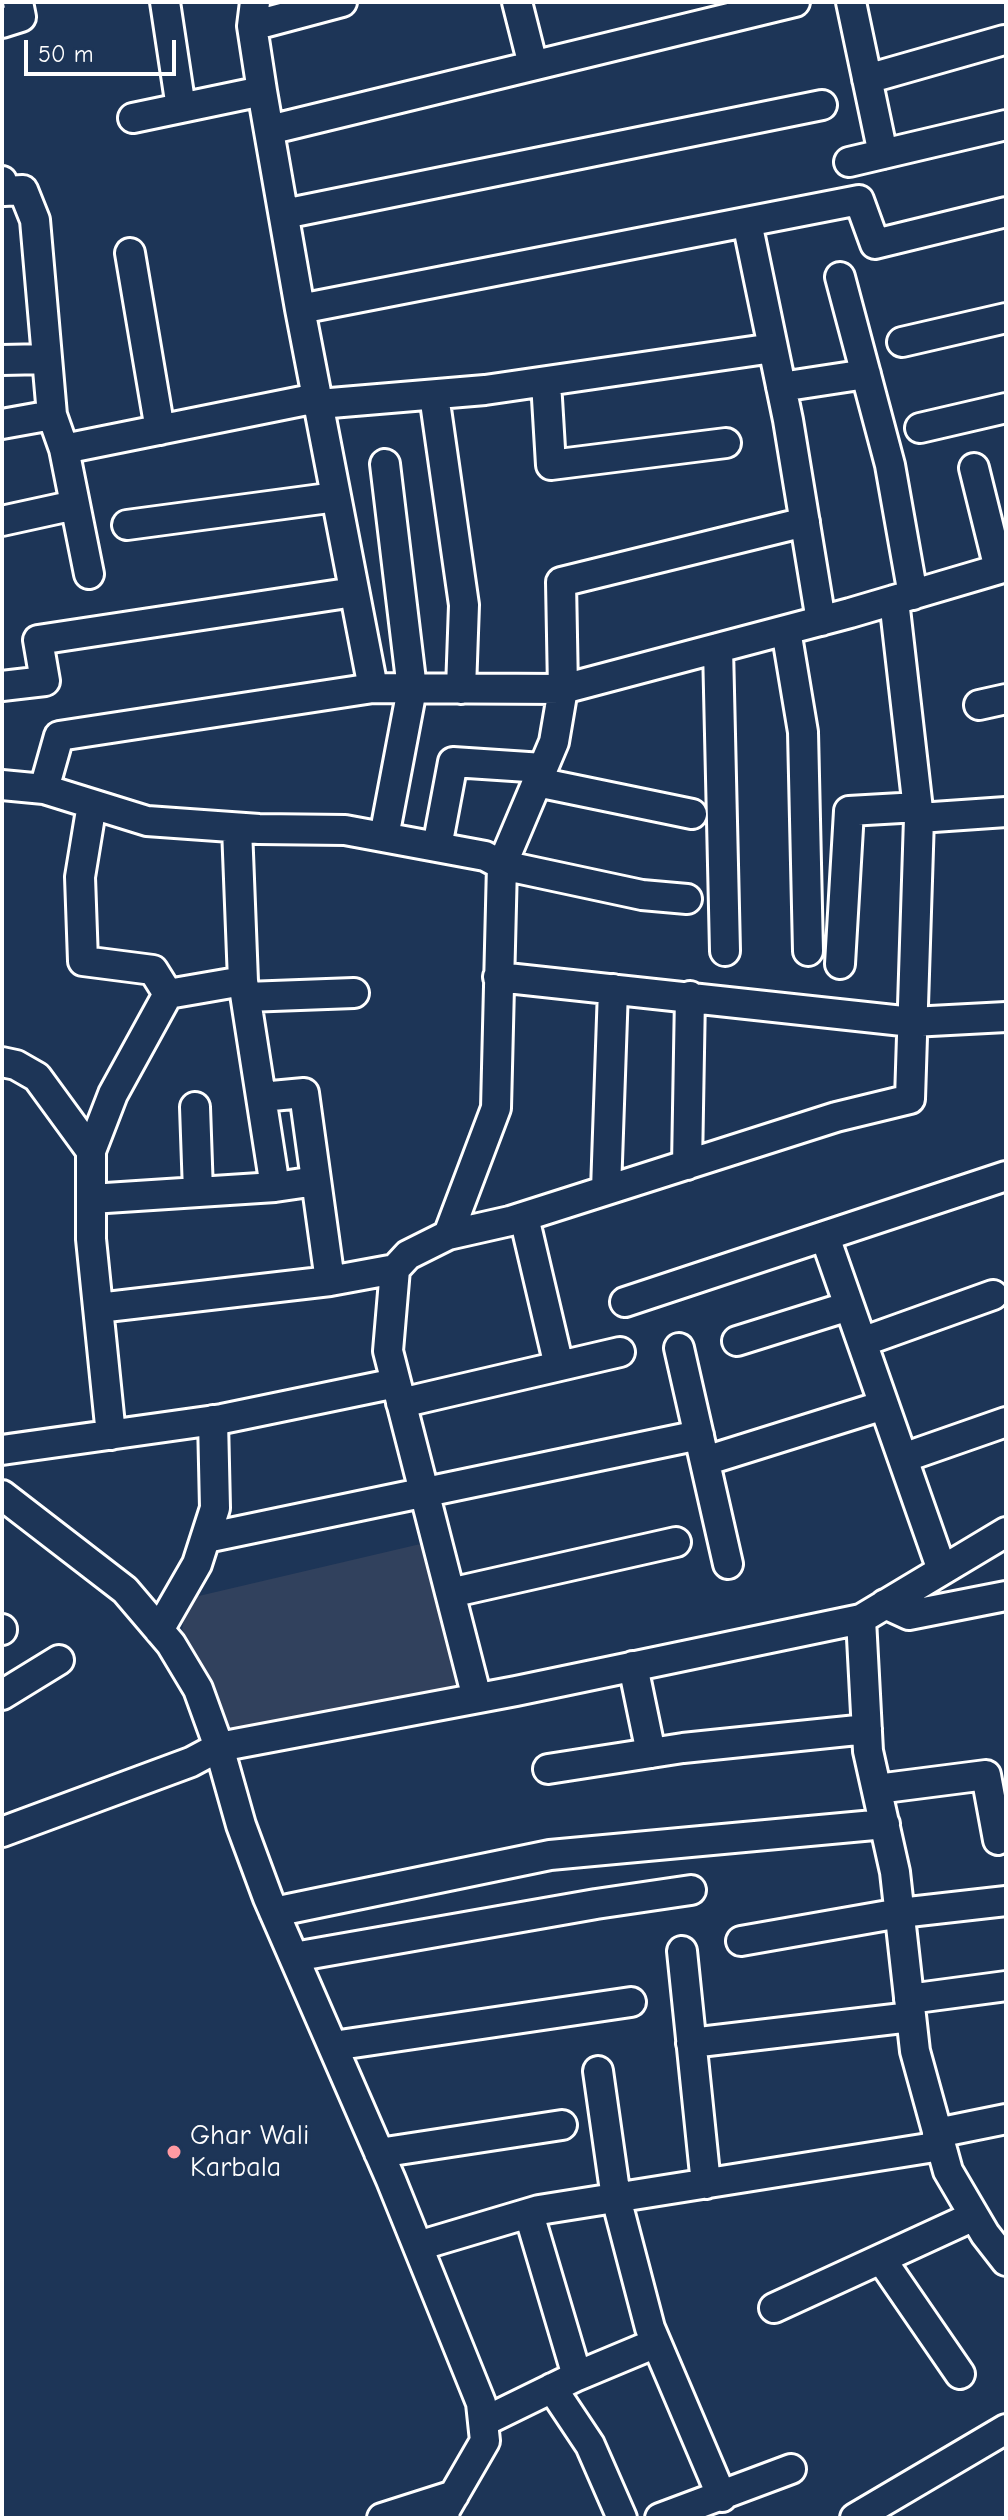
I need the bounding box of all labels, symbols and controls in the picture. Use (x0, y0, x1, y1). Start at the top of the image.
scale bar (28, 24, 180, 74)
text: 50 m (38, 40, 94, 68)
place label: Ghar Wali Karbala (190, 2119, 309, 2185)
marker: Ghar Wali Karbala (165, 2143, 183, 2161)

